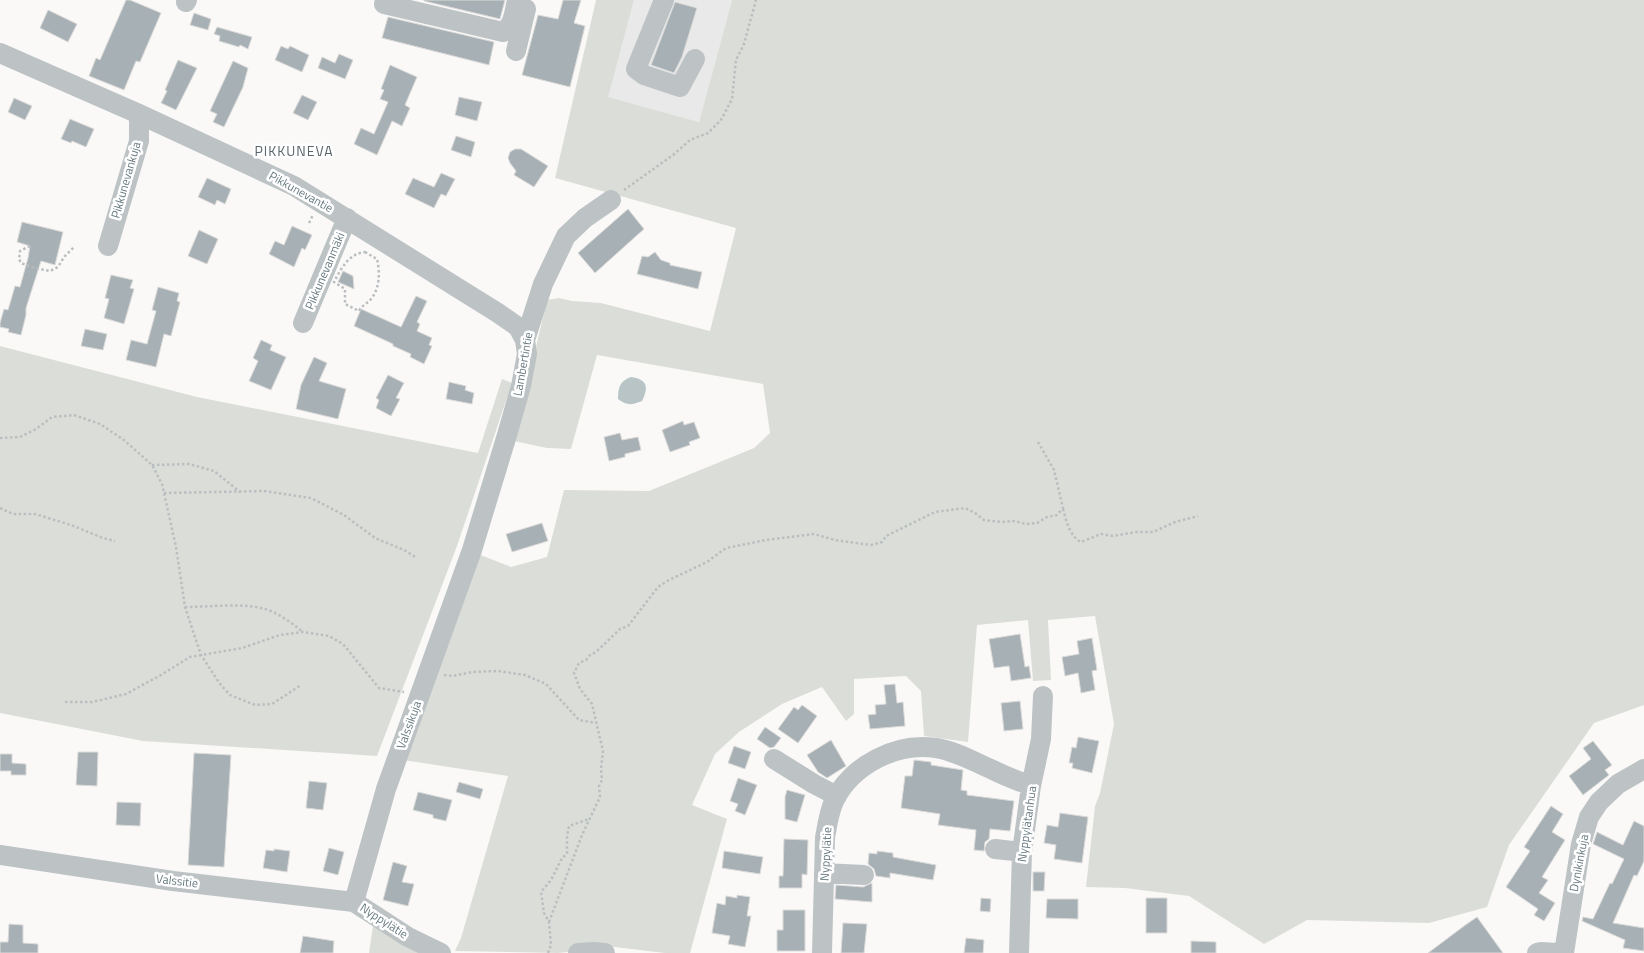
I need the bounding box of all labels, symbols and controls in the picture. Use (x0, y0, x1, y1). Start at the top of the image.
street label: Pikkunevankuja (106, 139, 146, 220)
district label: PIKKUNEVA (255, 140, 334, 161)
street label: Pikkunevantie (266, 166, 337, 217)
street label: Pikkunevanmäki (300, 229, 349, 313)
street label: Lambertintie (508, 331, 537, 397)
street label: Valssikuja (391, 698, 426, 752)
street label: Nyppylätanhua (1012, 785, 1041, 863)
street label: Nyppylätie (815, 827, 836, 881)
street label: Dynikinkuja (1564, 833, 1593, 893)
street label: Valssitie (155, 869, 199, 893)
street label: Nyppylätie (356, 898, 412, 943)

